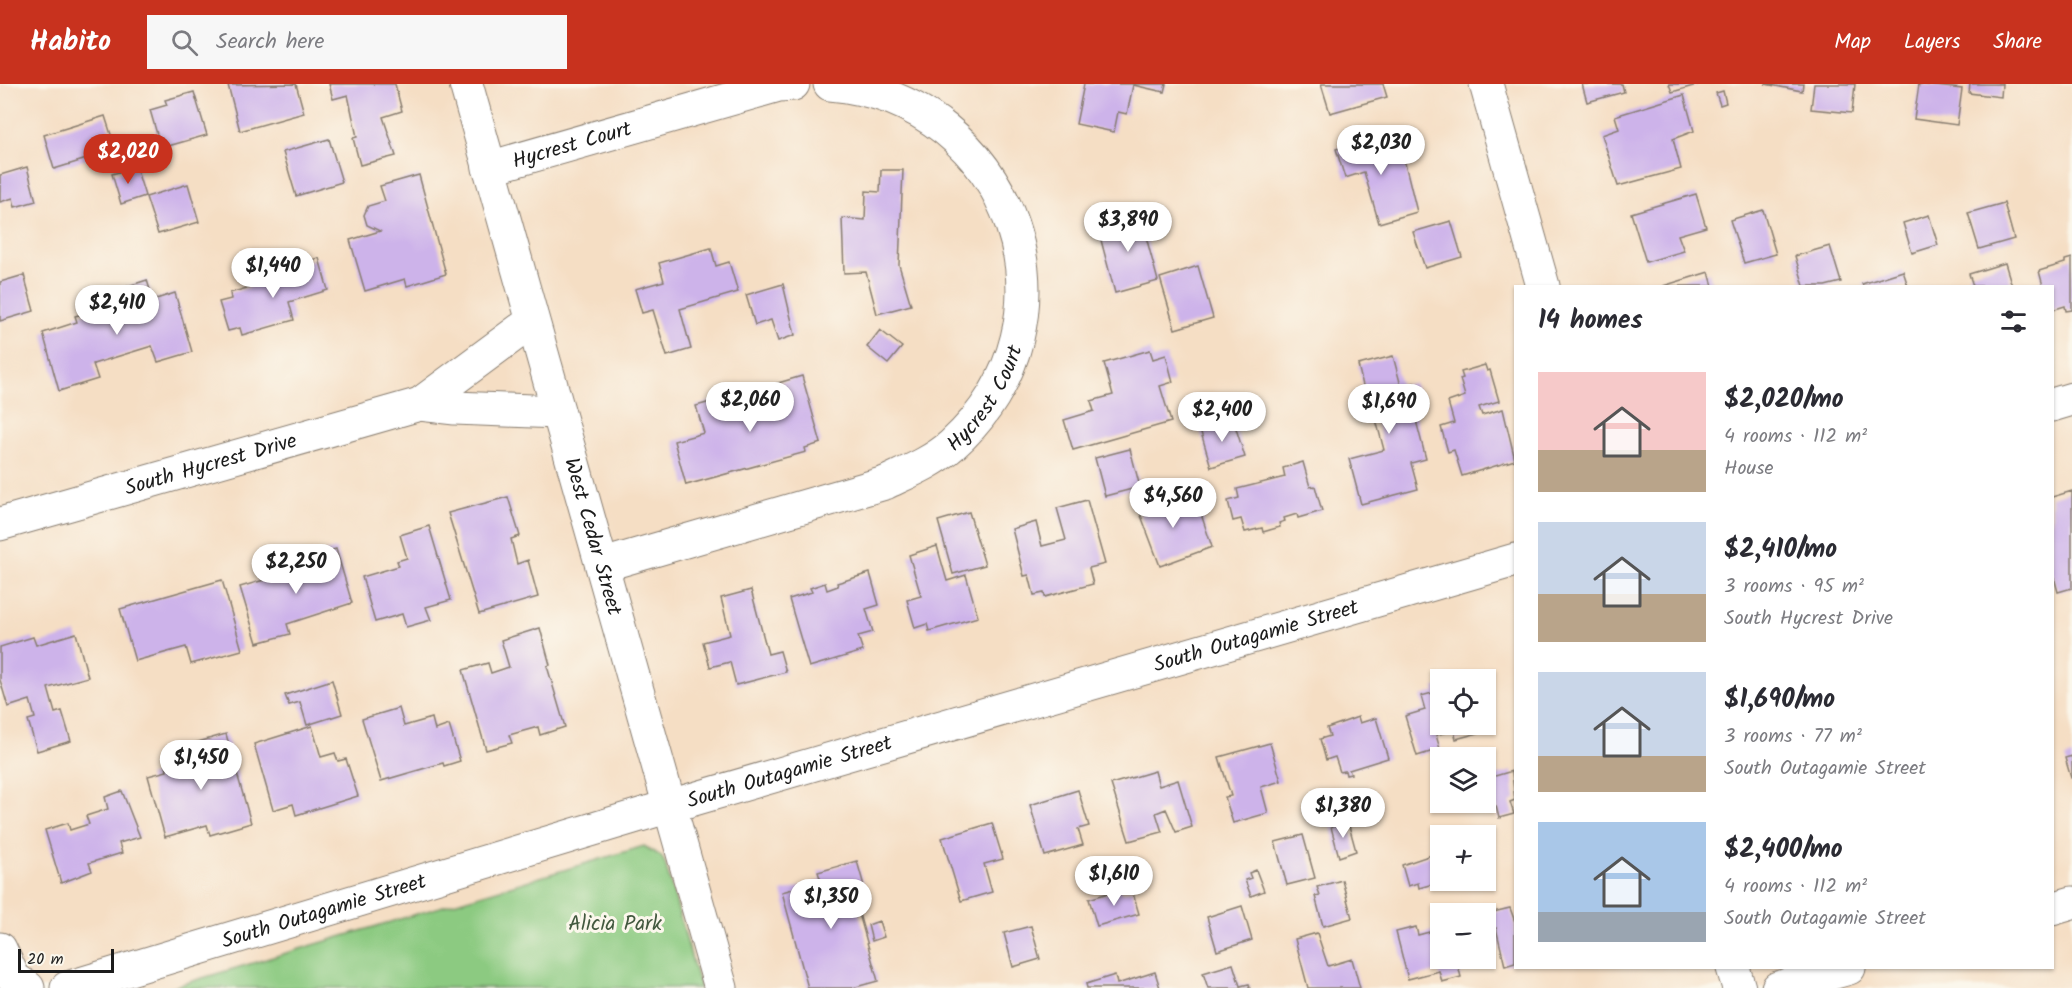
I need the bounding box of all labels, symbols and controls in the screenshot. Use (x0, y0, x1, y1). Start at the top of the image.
search box (147, 15, 567, 69)
text: Habito (30, 20, 111, 65)
text: Search here (216, 25, 325, 60)
icon: search (168, 26, 201, 59)
text: Map (1834, 26, 1871, 59)
text: Layers (1904, 26, 1960, 59)
text: Share (1993, 26, 2042, 59)
street label: Hycrest Court (509, 113, 636, 178)
pin: $2,030 (1332, 125, 1430, 176)
text: $2,030 (1351, 128, 1411, 160)
pin: $2,020 (79, 134, 177, 185)
text: $2,020 (98, 137, 158, 169)
pin: $3,890 (1079, 202, 1177, 253)
text: $3,890 (1098, 205, 1158, 237)
pin: $1,440 (224, 248, 322, 299)
text: $1,440 (245, 251, 301, 283)
pin: $2,410 (68, 285, 166, 336)
text: $2,410 (89, 288, 145, 320)
text: 14 homes (1538, 300, 1643, 342)
icon: filters (1997, 305, 2030, 338)
street label: Hycrest Court (939, 340, 1033, 460)
text: $2,020/mo (1724, 379, 1844, 421)
pin: $2,060 (701, 382, 799, 433)
pin: $1,690 (1340, 384, 1438, 435)
text: $2,060 (720, 385, 780, 417)
text: $1,690 (1362, 387, 1416, 419)
pin: $2,400 (1173, 392, 1271, 443)
text: $2,400 (1192, 395, 1252, 427)
icon: home (1586, 396, 1658, 468)
text: 4 rooms · 112 m² (1724, 421, 1867, 453)
street label: South Hycrest Drive (121, 425, 301, 506)
text: House (1724, 453, 1774, 485)
street label: West Cedar Street (554, 454, 630, 620)
pin: $4,560 (1124, 478, 1222, 529)
text: $4,560 (1143, 481, 1203, 513)
text: $2,410/mo (1724, 529, 1837, 571)
pin: $2,250 (247, 544, 345, 595)
icon: home (1586, 546, 1658, 618)
text: $2,250 (266, 547, 326, 579)
text: 3 rooms · 95 m² (1724, 571, 1864, 603)
street label: South Outagamie Street (1150, 591, 1364, 682)
text: South Hycrest Drive (1724, 603, 1893, 635)
map controls (1430, 669, 1496, 969)
button: locate (1430, 669, 1496, 735)
text: $1,690/mo (1724, 679, 1835, 721)
icon: home (1586, 696, 1658, 768)
text: 3 rooms · 77 m² (1724, 721, 1862, 753)
street label: South Outagamie Street (683, 727, 897, 818)
pin: $1,450 (152, 740, 250, 791)
text: $1,450 (174, 743, 228, 775)
button: layers (1430, 747, 1496, 813)
text: South Outagamie Street (1724, 753, 1926, 785)
pin: $1,380 (1294, 788, 1392, 839)
text: $1,380 (1315, 791, 1371, 823)
button: + (1430, 825, 1496, 891)
text: $2,400/mo (1724, 829, 1843, 871)
icon: home (1586, 846, 1658, 918)
pin: $1,610 (1065, 856, 1163, 907)
text: $1,610 (1089, 859, 1139, 891)
street label: South Outagamie Street (218, 865, 431, 958)
text: 4 rooms · 112 m² (1724, 871, 1867, 903)
pin: $1,350 (782, 879, 880, 930)
text: $1,350 (804, 882, 858, 914)
button: − (1430, 903, 1496, 969)
text: South Outagamie Street (1724, 903, 1926, 935)
park label: Alicia Park (568, 908, 662, 941)
scale bar (18, 946, 114, 974)
text: 20 m (27, 947, 63, 972)

